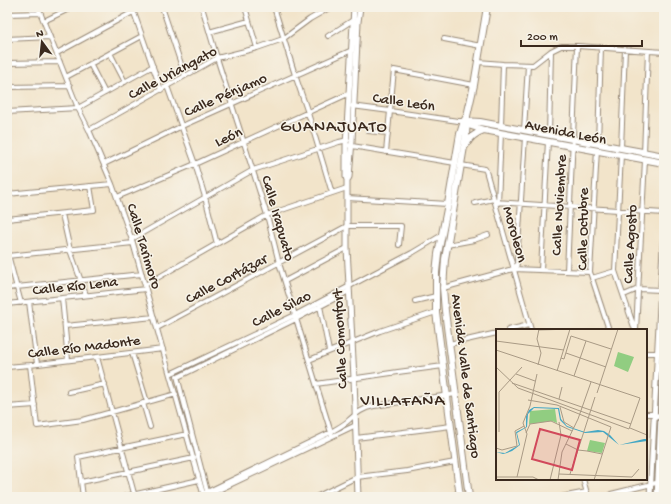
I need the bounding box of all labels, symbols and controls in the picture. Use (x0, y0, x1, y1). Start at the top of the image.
north arrow (22, 22, 62, 62)
scale bar (521, 22, 642, 48)
text: N (35, 28, 45, 41)
text: 200 m (527, 31, 558, 45)
street label: Calle Uriangato (126, 43, 221, 105)
street label: Calle Pénjamo (182, 69, 270, 122)
street label: Calle León (372, 90, 436, 116)
street label: Avenida León (523, 116, 608, 150)
district label: GUANAJUATO (280, 118, 388, 138)
street label: León (212, 124, 245, 152)
street label: Calle Noviembre (548, 154, 572, 256)
street label: Calle Irapuato (256, 174, 298, 264)
street label: Calle Octubre (574, 187, 594, 270)
street label: Calle Tarimoro (122, 202, 165, 292)
street label: Calle Agosto (620, 204, 642, 284)
street label: Moroleon (498, 205, 531, 265)
street label: Calle Cortázar (183, 250, 273, 309)
street label: Calle Río Lena (32, 273, 119, 300)
street label: Calle Silao (249, 287, 315, 332)
street label: Calle Comonfort (329, 287, 353, 389)
street label: Avenida Valle de Santiago (446, 293, 484, 460)
inset map (496, 329, 647, 480)
street label: Calle Río Madonte (27, 332, 142, 364)
district label: VILLAFAÑA (360, 392, 445, 412)

